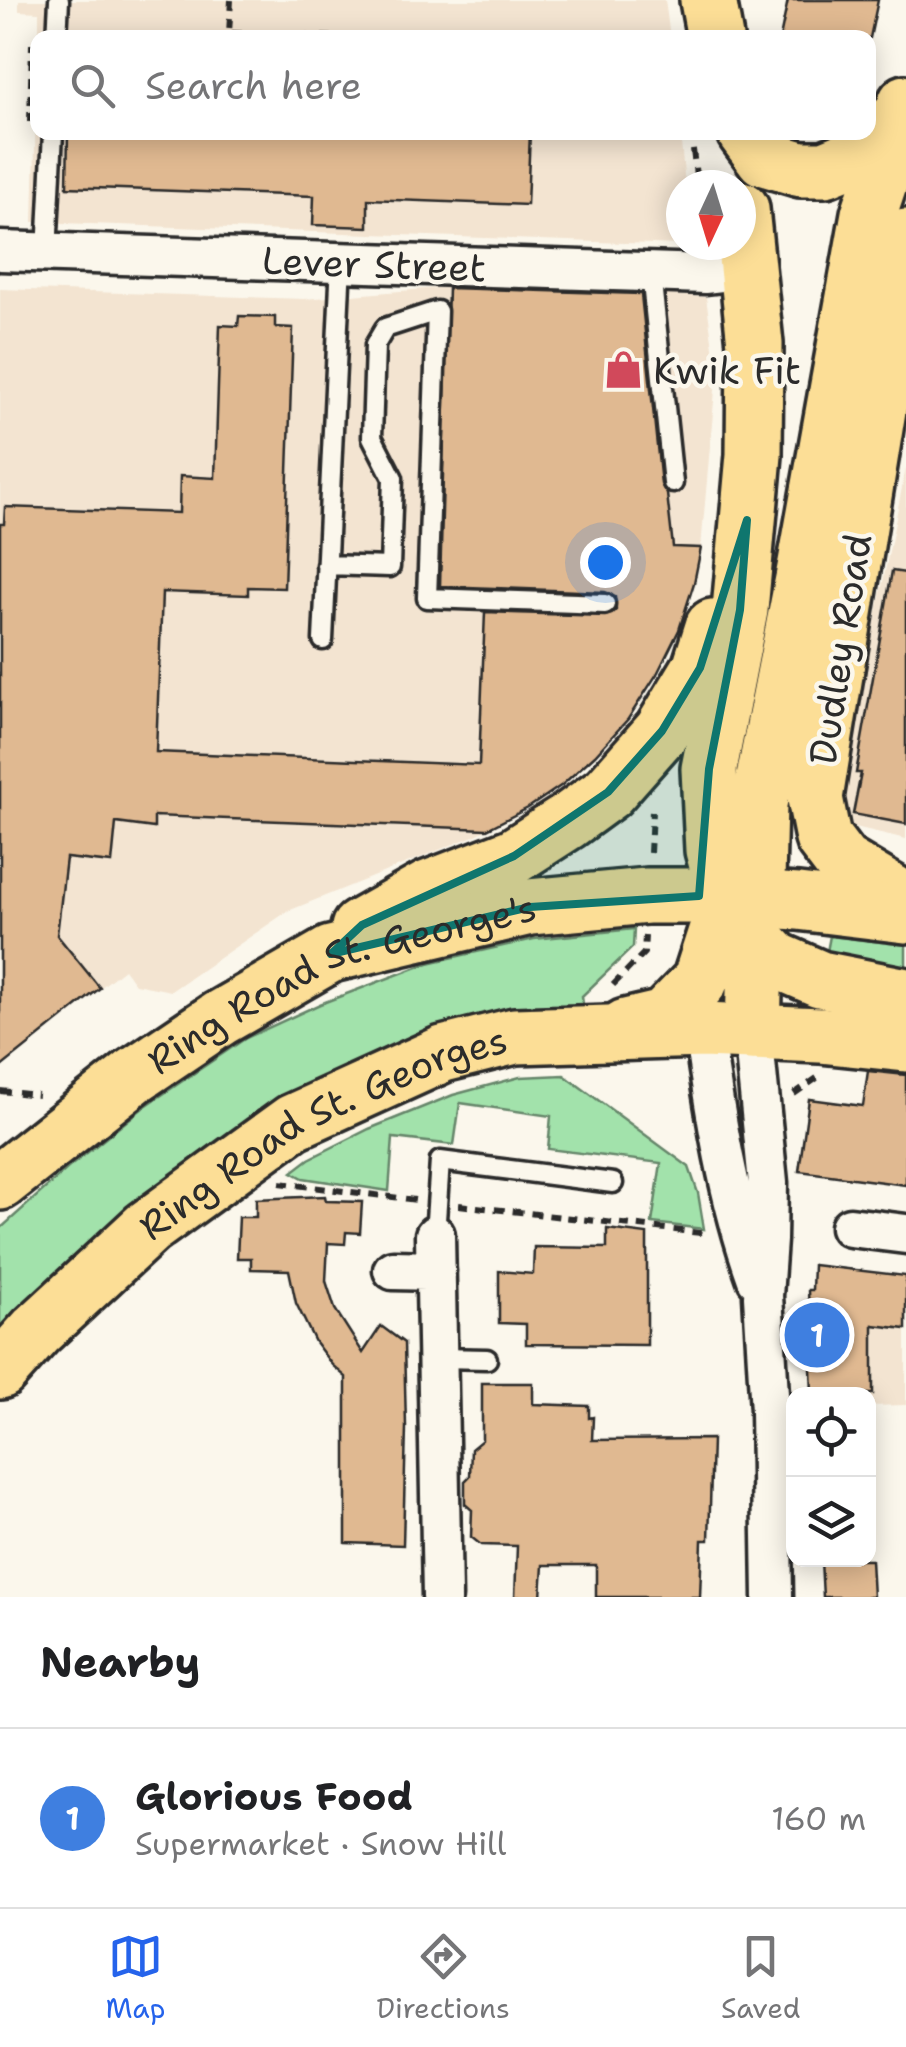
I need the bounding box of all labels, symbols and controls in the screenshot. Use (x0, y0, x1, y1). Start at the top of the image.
search box (30, 30, 876, 140)
icon: search (65, 58, 120, 113)
text: Search here (145, 60, 362, 111)
north arrow (666, 170, 756, 260)
street label: Lever Street (261, 235, 487, 293)
place label: Kwik Fit (653, 345, 801, 396)
shop icon: Kwik Fit (602, 349, 644, 391)
street label: Dudley Road (797, 530, 883, 768)
your location (580, 537, 631, 588)
street label: Ring Road St. George's (137, 881, 541, 1086)
street label: Ring Road St. Georges (128, 1013, 512, 1251)
pin: 1 (784, 1298, 850, 1372)
map controls (786, 1387, 876, 1567)
button: locate (786, 1387, 876, 1477)
button: layers (786, 1477, 876, 1567)
text: Nearby (40, 1634, 200, 1690)
text: Glorious Food (135, 1771, 413, 1822)
text: 1 (65, 1797, 80, 1840)
text: 160 m (771, 1797, 866, 1840)
text: Supermarket · Snow Hill (135, 1822, 506, 1865)
tab: Map (106, 1929, 165, 2027)
tab: Directions (376, 1929, 510, 2027)
tab: Saved (721, 1929, 800, 2027)

